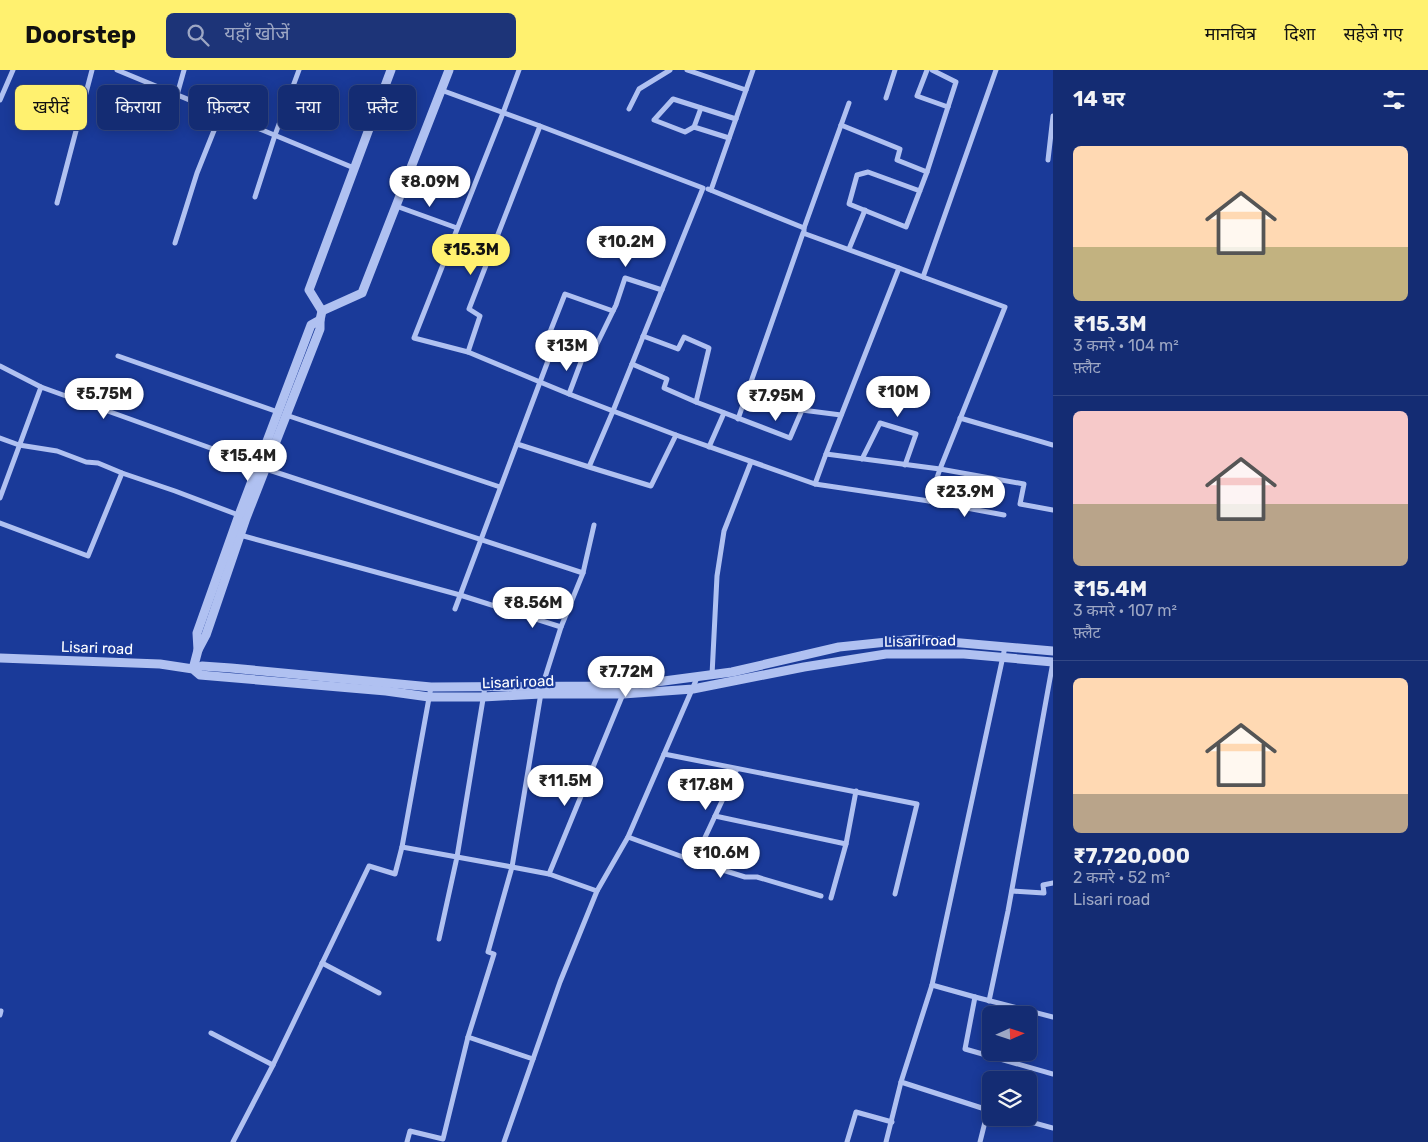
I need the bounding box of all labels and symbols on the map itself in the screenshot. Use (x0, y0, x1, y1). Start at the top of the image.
pin: ₹8.09M (389, 166, 471, 208)
pin: ₹10.2M (585, 226, 667, 268)
pin: ₹15.3M (430, 234, 512, 276)
pin: ₹13M (537, 330, 597, 372)
pin: ₹10M (868, 376, 928, 418)
pin: ₹5.75M (63, 378, 145, 420)
pin: ₹7.95M (735, 380, 817, 422)
pin: ₹15.4M (207, 440, 289, 482)
pin: ₹23.9M (924, 476, 1006, 518)
pin: ₹8.56M (492, 586, 574, 629)
street label: Lisari road (884, 631, 956, 651)
street label: Lisari road (61, 638, 133, 658)
pin: ₹7.72M (585, 656, 667, 698)
street label: Lisari road (482, 672, 554, 692)
pin: ₹11.5M (524, 764, 606, 807)
pin: ₹17.8M (665, 768, 747, 811)
pin: ₹10.6M (680, 836, 762, 879)
north arrow (982, 1006, 1038, 1061)

